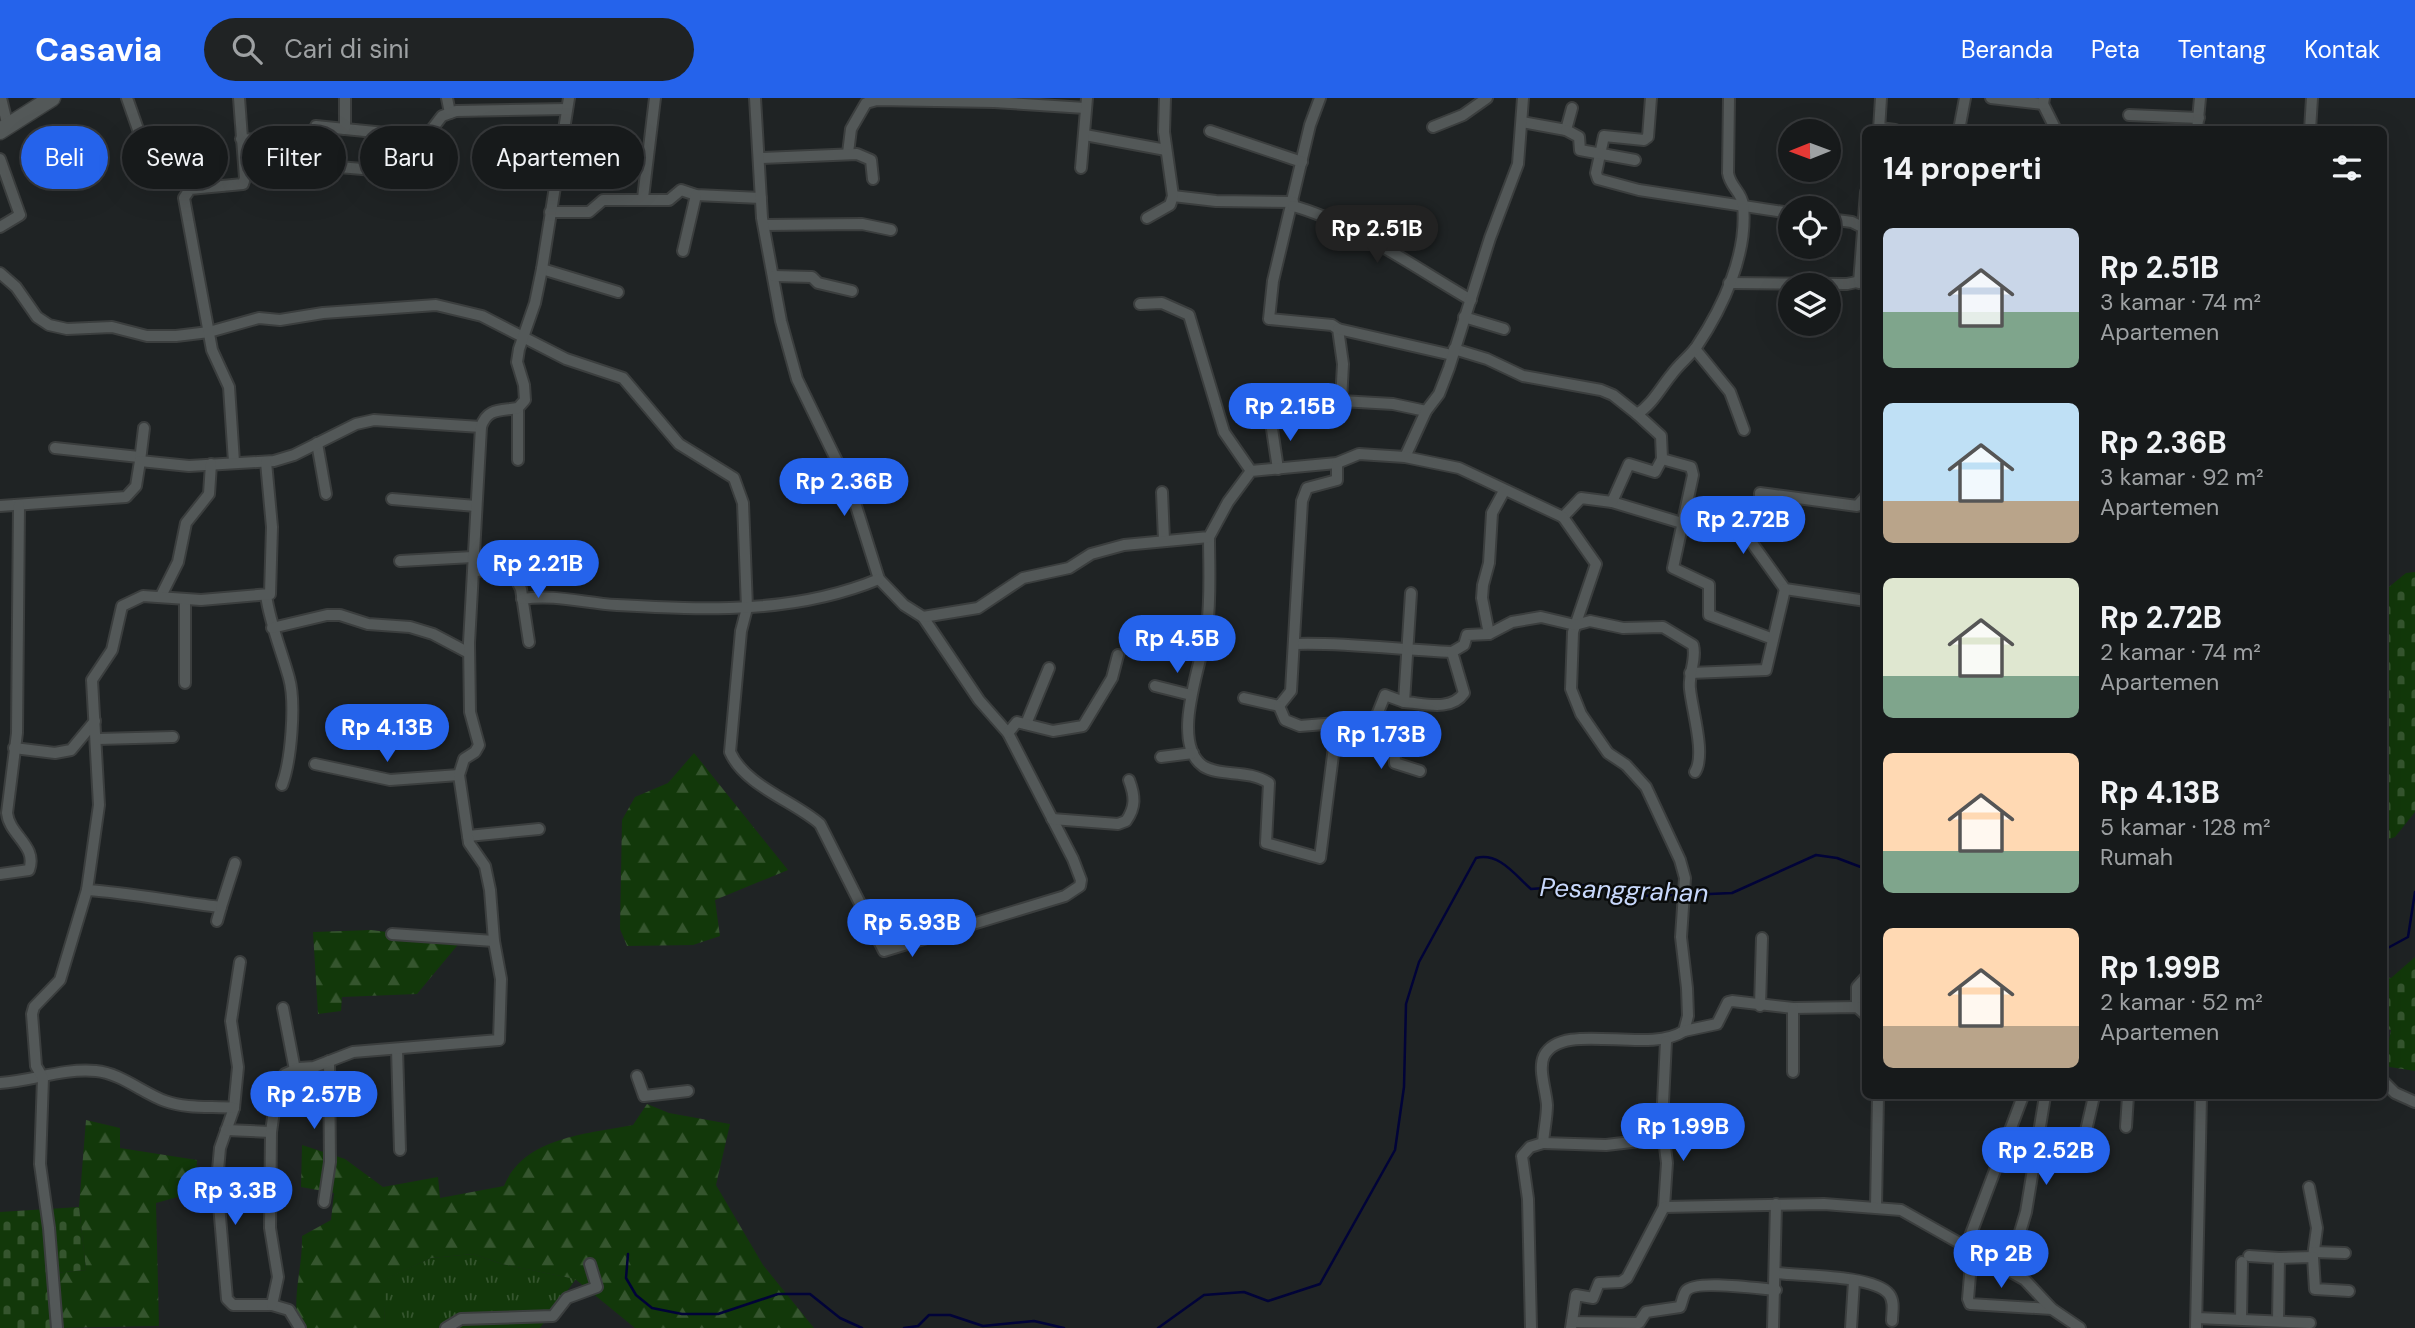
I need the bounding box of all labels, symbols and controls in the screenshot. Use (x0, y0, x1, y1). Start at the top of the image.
search box (204, 18, 694, 81)
text: Casavia (35, 28, 162, 71)
icon: search (228, 30, 266, 68)
text: Cari di sini (284, 32, 410, 66)
text: Beranda (1961, 34, 2053, 65)
text: Peta (2091, 34, 2140, 65)
text: Tentang (2178, 34, 2266, 65)
text: Kontak (2304, 34, 2380, 65)
north arrow (1778, 119, 1841, 182)
map controls (1778, 119, 1841, 336)
chip: Beli (21, 126, 108, 189)
chip: Sewa (122, 126, 228, 189)
chip: Filter (242, 126, 346, 189)
chip: Baru (360, 126, 458, 189)
chip: Apartemen (472, 126, 644, 189)
text: 14 properti (1883, 149, 2042, 188)
icon: filters (2328, 149, 2366, 187)
button: locate (1778, 196, 1841, 259)
pin: Rp 2.51B (1305, 206, 1449, 265)
text: Rp 2.51B (1331, 213, 1423, 243)
text: Rp 2.51B (2100, 248, 2219, 287)
icon: home (1939, 256, 2023, 340)
button: layers (1778, 273, 1841, 336)
text: 3 kamar · 74 m² (2100, 287, 2261, 317)
text: Apartemen (2100, 317, 2219, 347)
pin: Rp 2.15B (1218, 384, 1362, 443)
text: Rp 2.15B (1245, 391, 1335, 421)
text: Rp 2.36B (2100, 423, 2227, 462)
icon: home (1939, 431, 2023, 515)
pin: Rp 2.36B (772, 458, 916, 518)
text: 3 kamar · 92 m² (2100, 462, 2264, 492)
text: Rp 2.36B (795, 466, 893, 496)
text: Apartemen (2100, 492, 2219, 522)
pin: Rp 2.72B (1671, 496, 1815, 556)
text: Rp 2.72B (1696, 504, 1790, 534)
pin: Rp 2.21B (466, 540, 610, 600)
text: Rp 2.21B (493, 548, 583, 578)
text: Rp 2.72B (2100, 598, 2222, 637)
icon: home (1939, 606, 2023, 690)
pin: Rp 4.5B (1112, 616, 1242, 675)
text: Rp 4.5B (1135, 623, 1219, 653)
text: 2 kamar · 74 m² (2100, 637, 2261, 667)
text: Apartemen (2100, 667, 2219, 697)
pin: Rp 4.13B (315, 704, 459, 764)
text: Rp 4.13B (341, 712, 433, 742)
pin: Rp 1.73B (1309, 712, 1453, 771)
text: Rp 1.73B (1336, 719, 1426, 749)
text: Rp 4.13B (2100, 773, 2220, 812)
icon: home (1939, 781, 2023, 865)
text: 5 kamar · 128 m² (2100, 812, 2271, 842)
text: Rumah (2100, 842, 2173, 872)
water label: Pesanggrahan (1539, 870, 1709, 910)
pin: Rp 5.93B (840, 900, 984, 959)
text: Rp 5.93B (863, 907, 961, 937)
text: Rp 1.99B (2100, 948, 2220, 987)
icon: home (1939, 956, 2023, 1040)
text: 2 kamar · 52 m² (2100, 987, 2263, 1017)
text: Apartemen (2100, 1017, 2219, 1047)
pin: Rp 2.57B (242, 1072, 386, 1131)
text: Rp 2.57B (266, 1079, 362, 1109)
pin: Rp 1.99B (1611, 1104, 1755, 1163)
text: Rp 1.99B (1637, 1111, 1729, 1141)
pin: Rp 2.52B (1974, 1128, 2118, 1187)
text: Rp 2.52B (1998, 1135, 2094, 1165)
pin: Rp 3.3B (170, 1168, 300, 1227)
text: Rp 3.3B (193, 1175, 277, 1205)
pin: Rp 2B (1952, 1230, 2050, 1290)
text: Rp 2B (1970, 1238, 2032, 1268)

